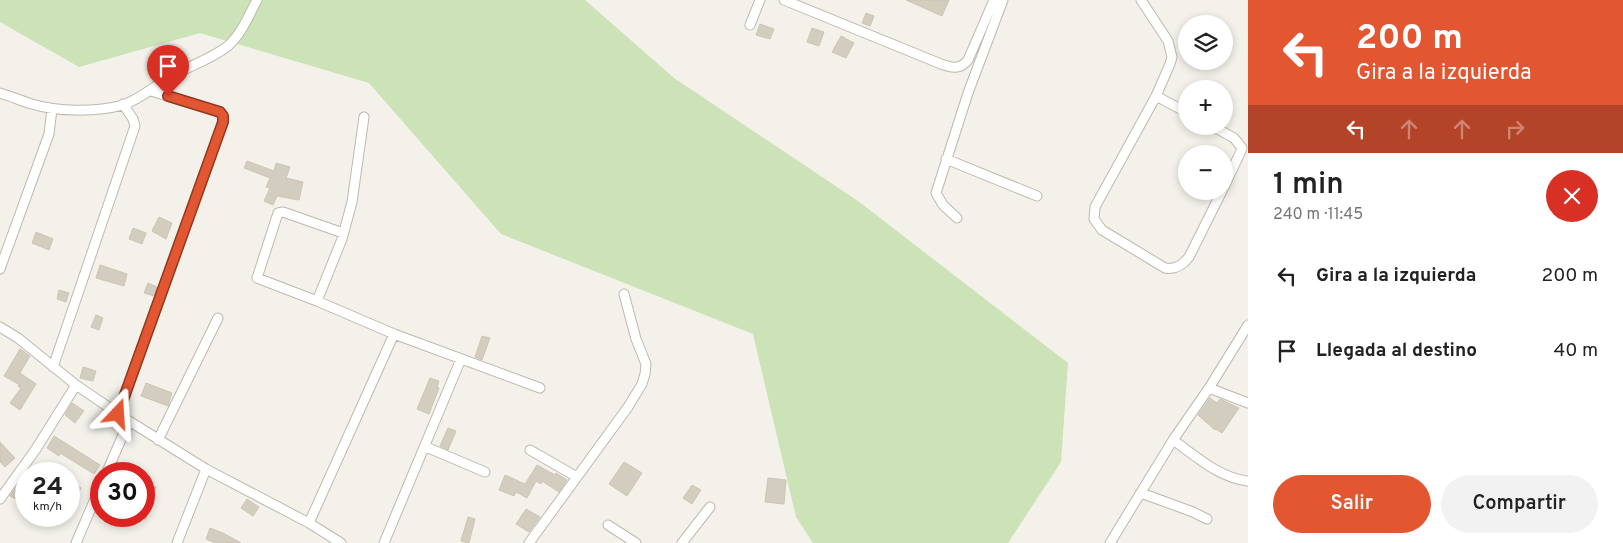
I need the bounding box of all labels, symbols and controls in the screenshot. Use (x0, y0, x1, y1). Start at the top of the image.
map controls (1178, 15, 1233, 200)
button: layers (1178, 15, 1233, 70)
text: 200 m (1356, 17, 1463, 61)
icon: left (1273, 20, 1338, 85)
pin (147, 45, 189, 96)
icon: arrive (154, 52, 182, 80)
text: Gira a la izquierda (1356, 60, 1532, 87)
button: + (1178, 80, 1233, 135)
icon: left (1342, 115, 1370, 143)
icon: ahead (1395, 115, 1423, 143)
icon: ahead (1448, 115, 1476, 143)
icon: right (1501, 115, 1529, 143)
button: − (1178, 145, 1233, 200)
text: 1 min (1273, 167, 1344, 204)
button: close (1546, 170, 1598, 222)
text: 240 m · 11:45 (1273, 205, 1363, 225)
icon: left (1273, 262, 1301, 290)
text: Gira a la izquierda (1316, 264, 1476, 288)
text: 200 m (1542, 264, 1598, 288)
icon: arrive (1273, 337, 1301, 365)
text: Llegada al destino (1316, 339, 1477, 363)
text: 40 m (1553, 339, 1598, 363)
position arrow (91, 387, 143, 439)
speed limit sign: 30 (90, 462, 155, 527)
text: 24 (32, 472, 63, 504)
button: Salir (1273, 475, 1431, 533)
button: Compartir (1441, 475, 1598, 533)
text: km/h (33, 499, 62, 515)

